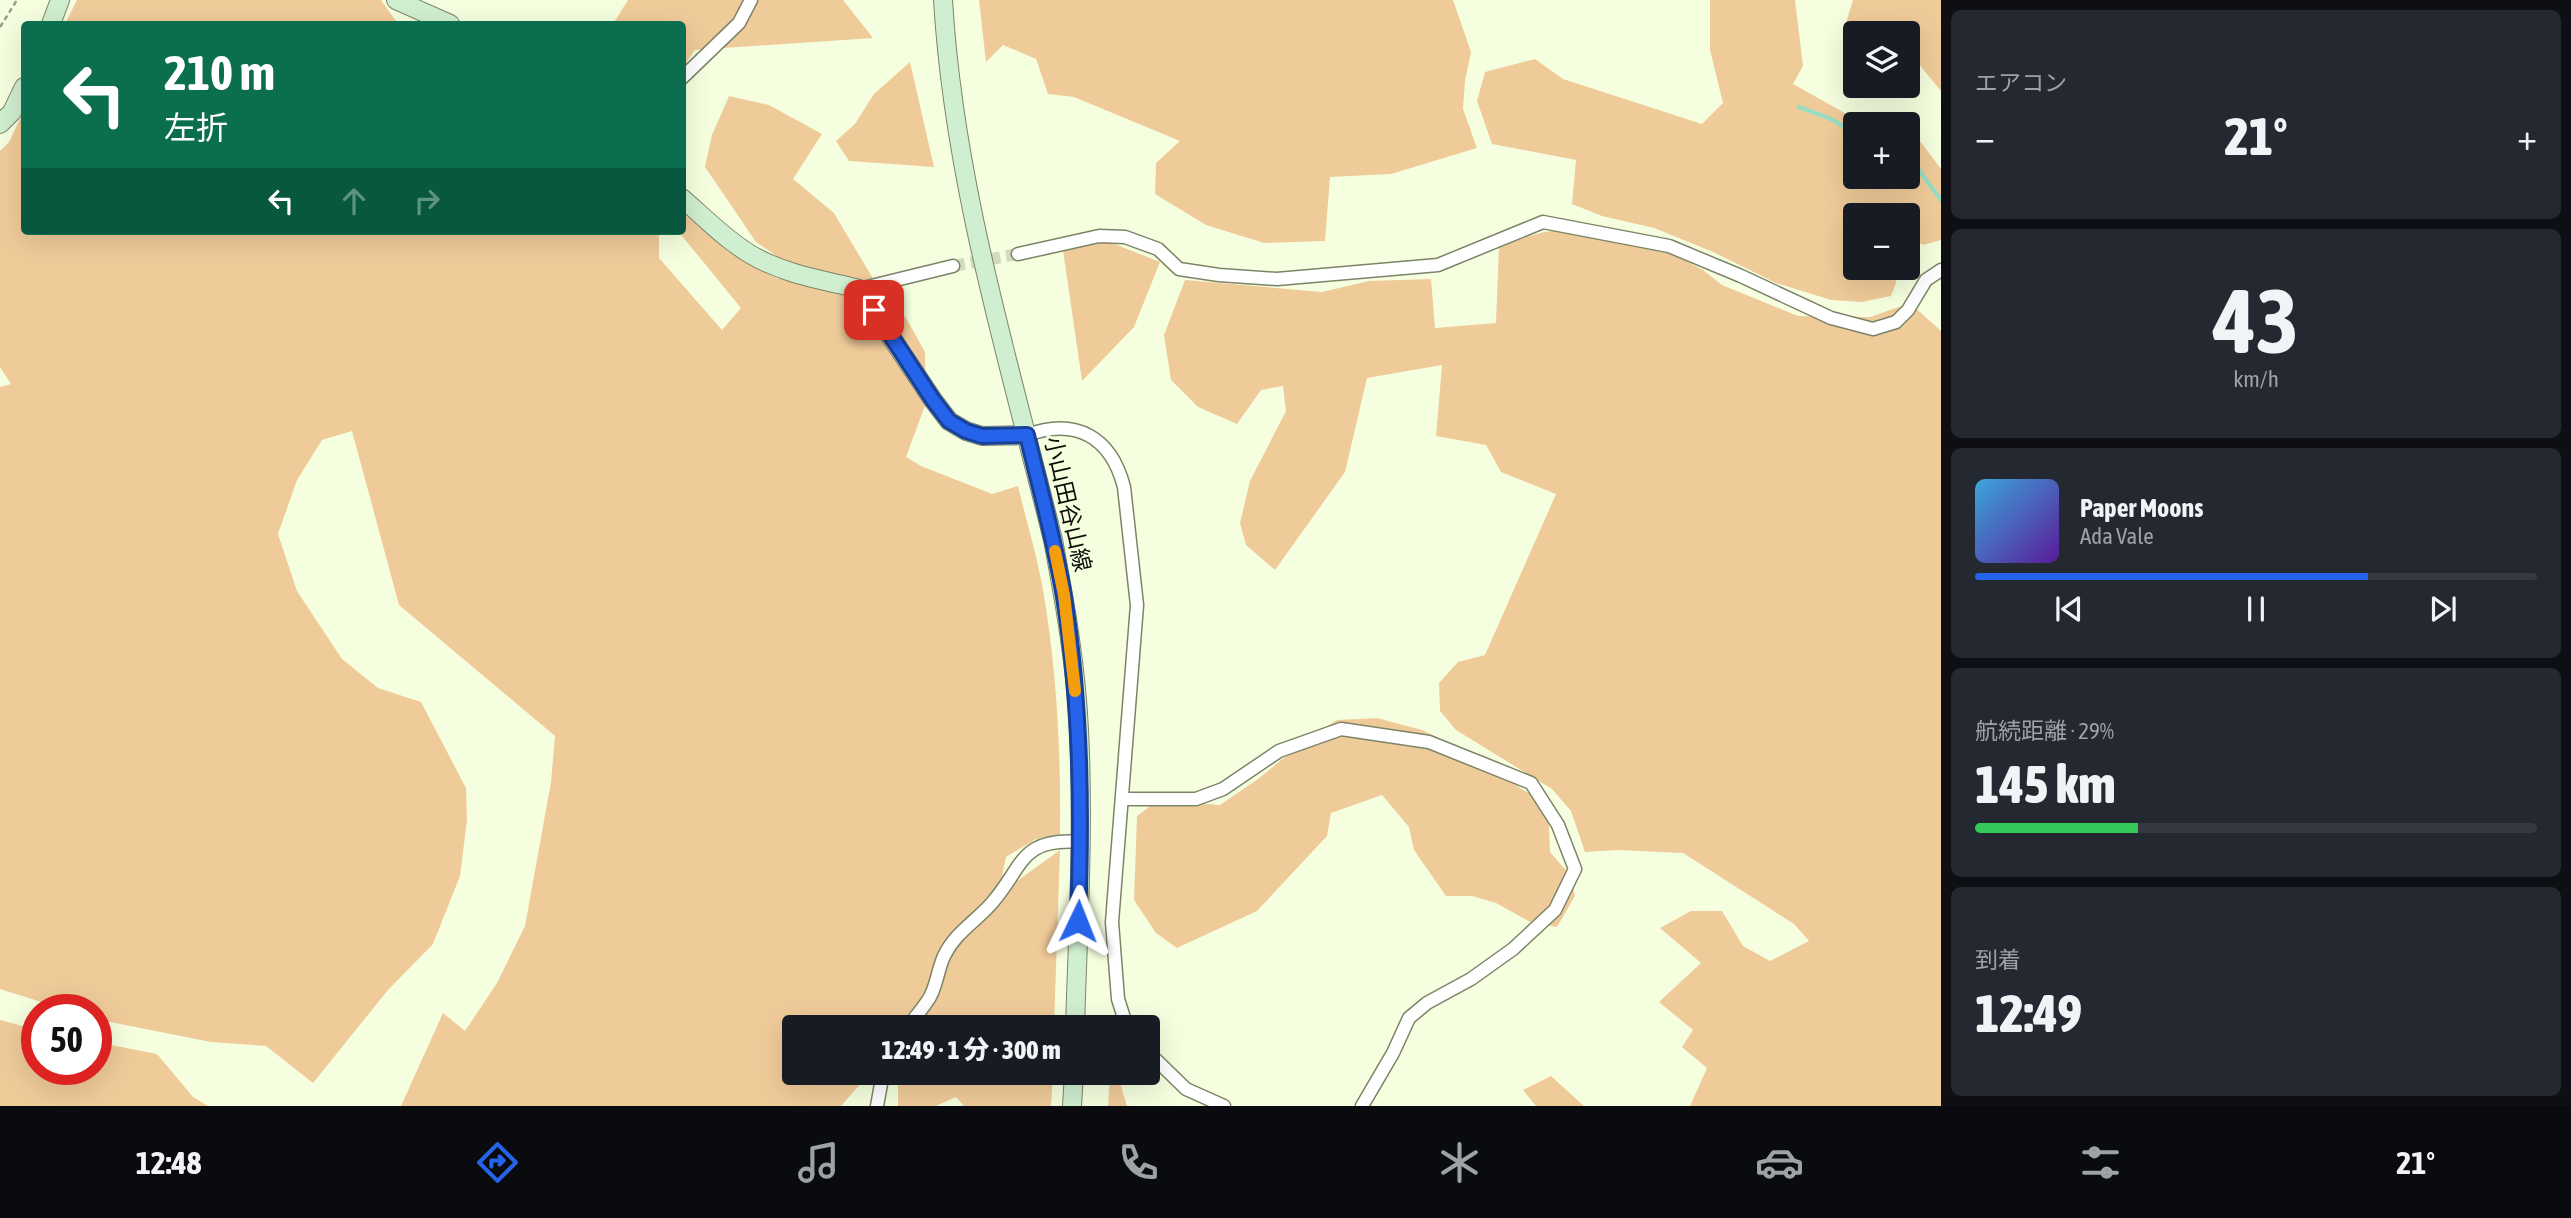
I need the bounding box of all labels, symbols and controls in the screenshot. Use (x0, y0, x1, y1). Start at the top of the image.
map controls (1843, 21, 1920, 280)
button: layers (1843, 21, 1920, 98)
text: 210 m (164, 44, 275, 100)
icon: left (49, 49, 140, 140)
text: エアコン (1975, 70, 2067, 96)
text: 21° (2224, 106, 2288, 166)
text: 左折 (164, 109, 228, 146)
button: + (1843, 112, 1920, 189)
text: − (1975, 115, 1995, 158)
text: + (2517, 115, 2537, 158)
icon: left (262, 182, 300, 220)
icon: ahead (335, 182, 373, 220)
icon: right (408, 182, 446, 220)
button: − (1843, 203, 1920, 280)
text: 43 (2213, 268, 2299, 372)
pin (844, 280, 904, 340)
icon: arrive (855, 291, 893, 329)
text: km/h (2233, 366, 2279, 392)
street label: 小山田谷山線 (1040, 434, 1096, 574)
text: Paper Moons (2080, 493, 2203, 523)
text: Ada Vale (2080, 523, 2154, 549)
icon: previous (2050, 590, 2088, 628)
icon: pause (2237, 590, 2275, 628)
icon: next (2424, 590, 2462, 628)
text: 航続距離 · 29% (1975, 718, 2114, 744)
text: 145 km (1975, 754, 2116, 814)
position arrow (1041, 884, 1115, 958)
text: 到着 (1975, 947, 2021, 973)
text: 12:49 (1975, 983, 2082, 1043)
speed limit sign: 50 (21, 994, 112, 1085)
text: 12:49 · 1 分 · 300 m (881, 1035, 1061, 1065)
icon: directions (473, 1138, 522, 1187)
icon: music (794, 1138, 843, 1187)
icon: phone (1114, 1138, 1163, 1187)
icon: climate (1435, 1138, 1484, 1187)
icon: car (1755, 1138, 1804, 1187)
icon: filters (2076, 1138, 2125, 1187)
text: 12:48 (136, 1144, 202, 1181)
text: 21° (2396, 1144, 2435, 1181)

